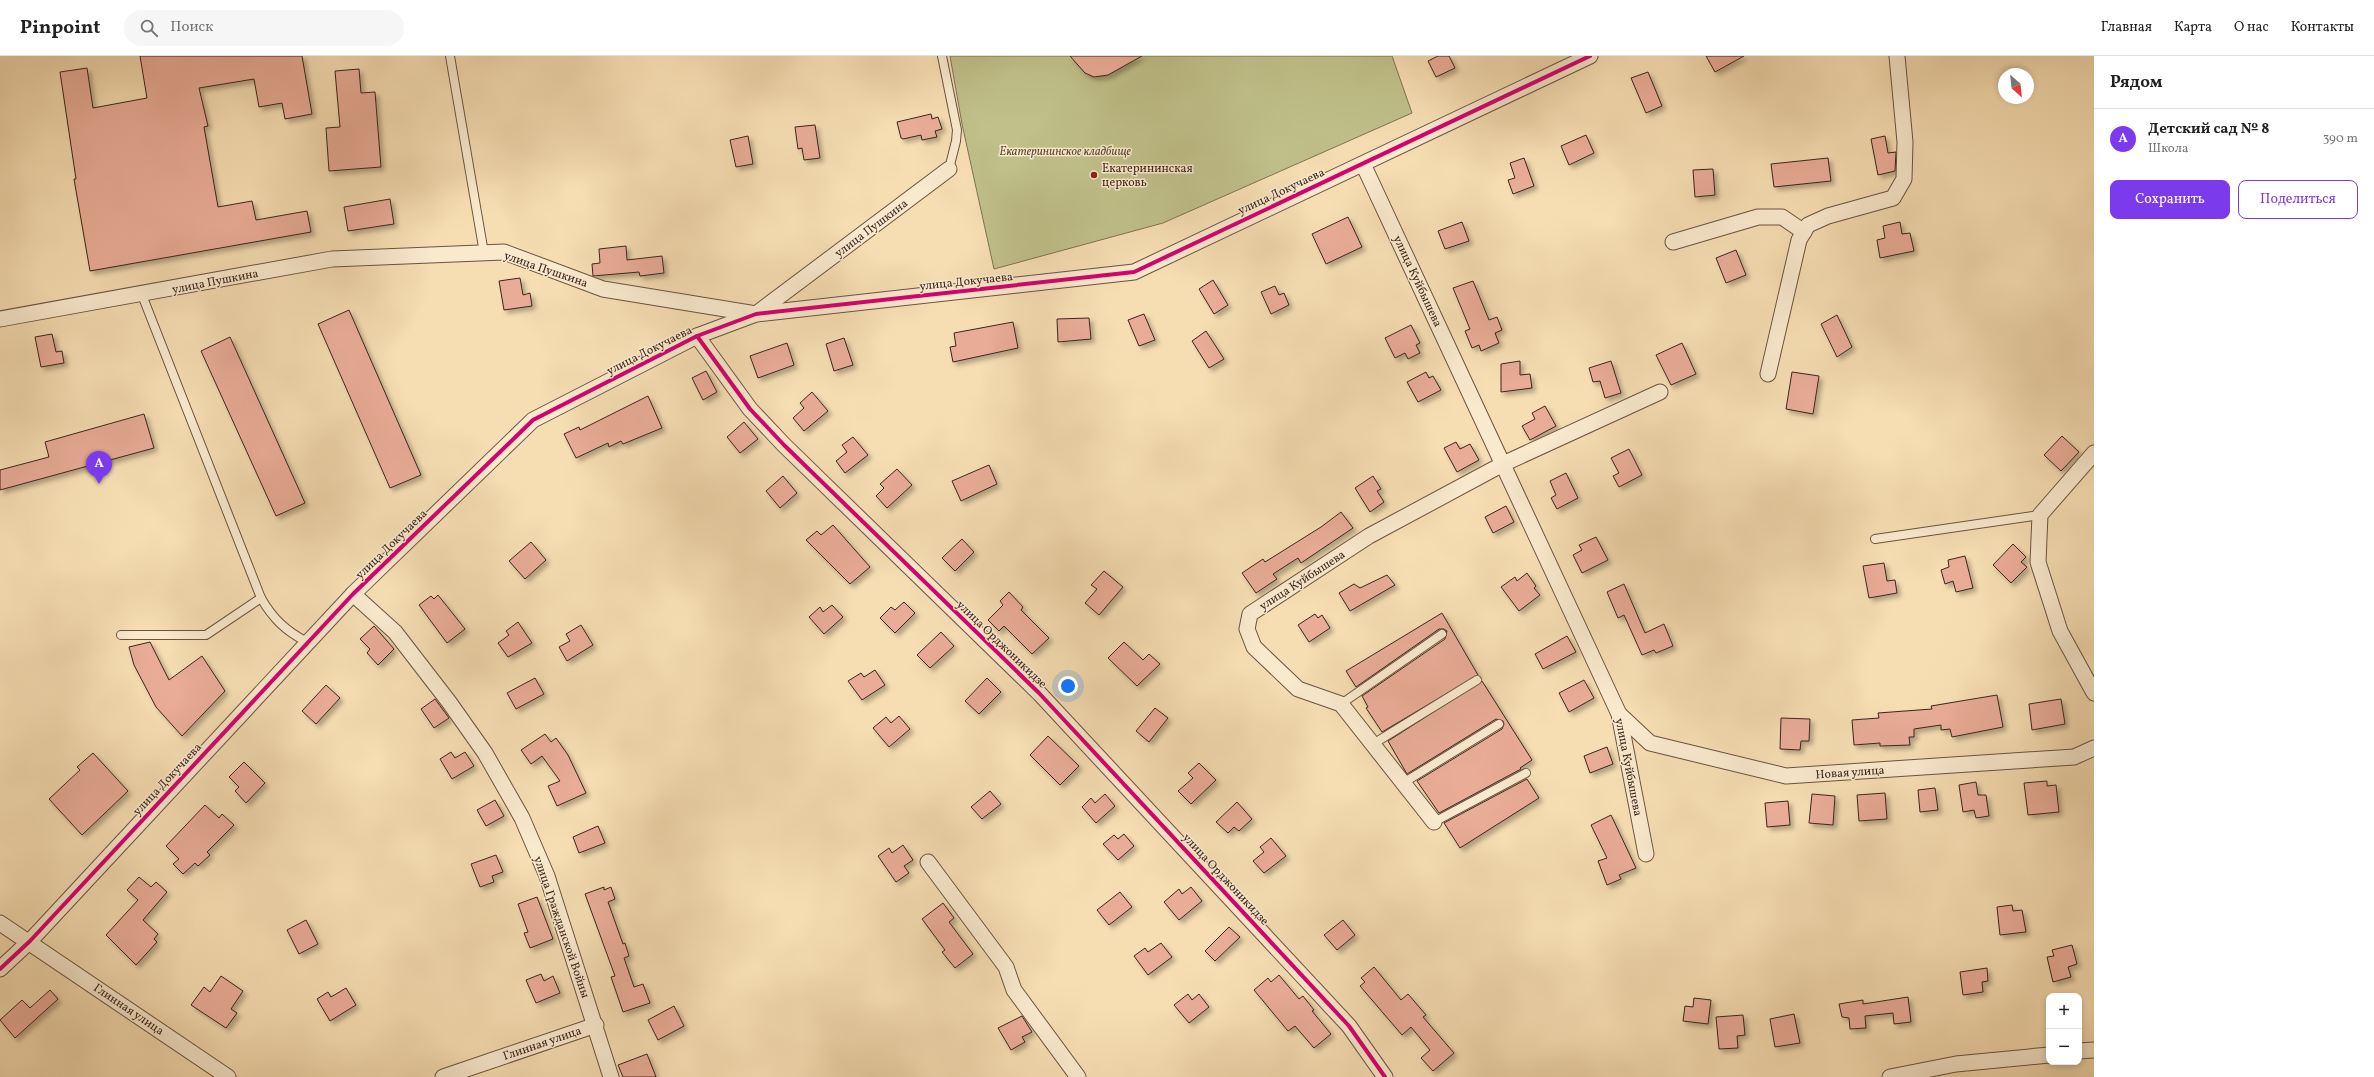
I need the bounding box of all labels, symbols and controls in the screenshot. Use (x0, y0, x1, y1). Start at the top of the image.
search box (124, 10, 404, 46)
text: Pinpoint (20, 15, 100, 41)
icon: search (138, 17, 160, 39)
text: Поиск (170, 17, 213, 38)
text: Главная (2101, 18, 2152, 37)
text: Карта (2174, 18, 2212, 37)
text: О нас (2234, 18, 2269, 37)
text: Контакты (2291, 18, 2354, 37)
north arrow (1998, 68, 2034, 104)
text: Рядом (2110, 71, 2163, 94)
text: Детский сад № 8 (2148, 119, 2270, 140)
text: A (2118, 130, 2128, 148)
text: 390 m (2323, 130, 2358, 148)
text: Школа (2148, 140, 2188, 158)
park label: Екатерининское кладбище (999, 144, 1131, 160)
place label: Екатерининская церковь (1102, 161, 1193, 191)
street label: улица Докучаева (1235, 165, 1327, 219)
marker: Екатерининская церковь (1089, 170, 1099, 180)
button: Сохранить (2110, 180, 2230, 219)
button: Поделиться (2238, 180, 2358, 219)
street label: улица Пушкина (832, 196, 911, 262)
street label: улица Куйбышева (1389, 233, 1445, 330)
street label: улица Пушкина (502, 248, 590, 292)
street label: улица Пушкина (171, 266, 260, 298)
street label: улица Докучаева (919, 269, 1014, 295)
street label: улица Докучаева (604, 322, 695, 379)
pin: A (86, 451, 112, 484)
street label: улица Докучаева (352, 506, 431, 583)
street label: улица Куйбышева (1256, 547, 1349, 615)
street label: улица Орджоникидзе (953, 597, 1050, 692)
your location (1058, 676, 1078, 696)
street label: улица Куйбышева (1611, 717, 1645, 818)
street label: улица Докучаева (130, 740, 206, 820)
street label: Новая улица (1815, 763, 1885, 783)
street label: улица Орджоникидзе (1178, 830, 1272, 929)
street label: улица Гражданской Войны (529, 854, 593, 1001)
street label: Глинная улица (90, 980, 167, 1039)
map controls (2046, 993, 2082, 1065)
button: + (2046, 993, 2082, 1029)
street label: Глинная улица (501, 1023, 584, 1065)
button: − (2046, 1029, 2082, 1065)

